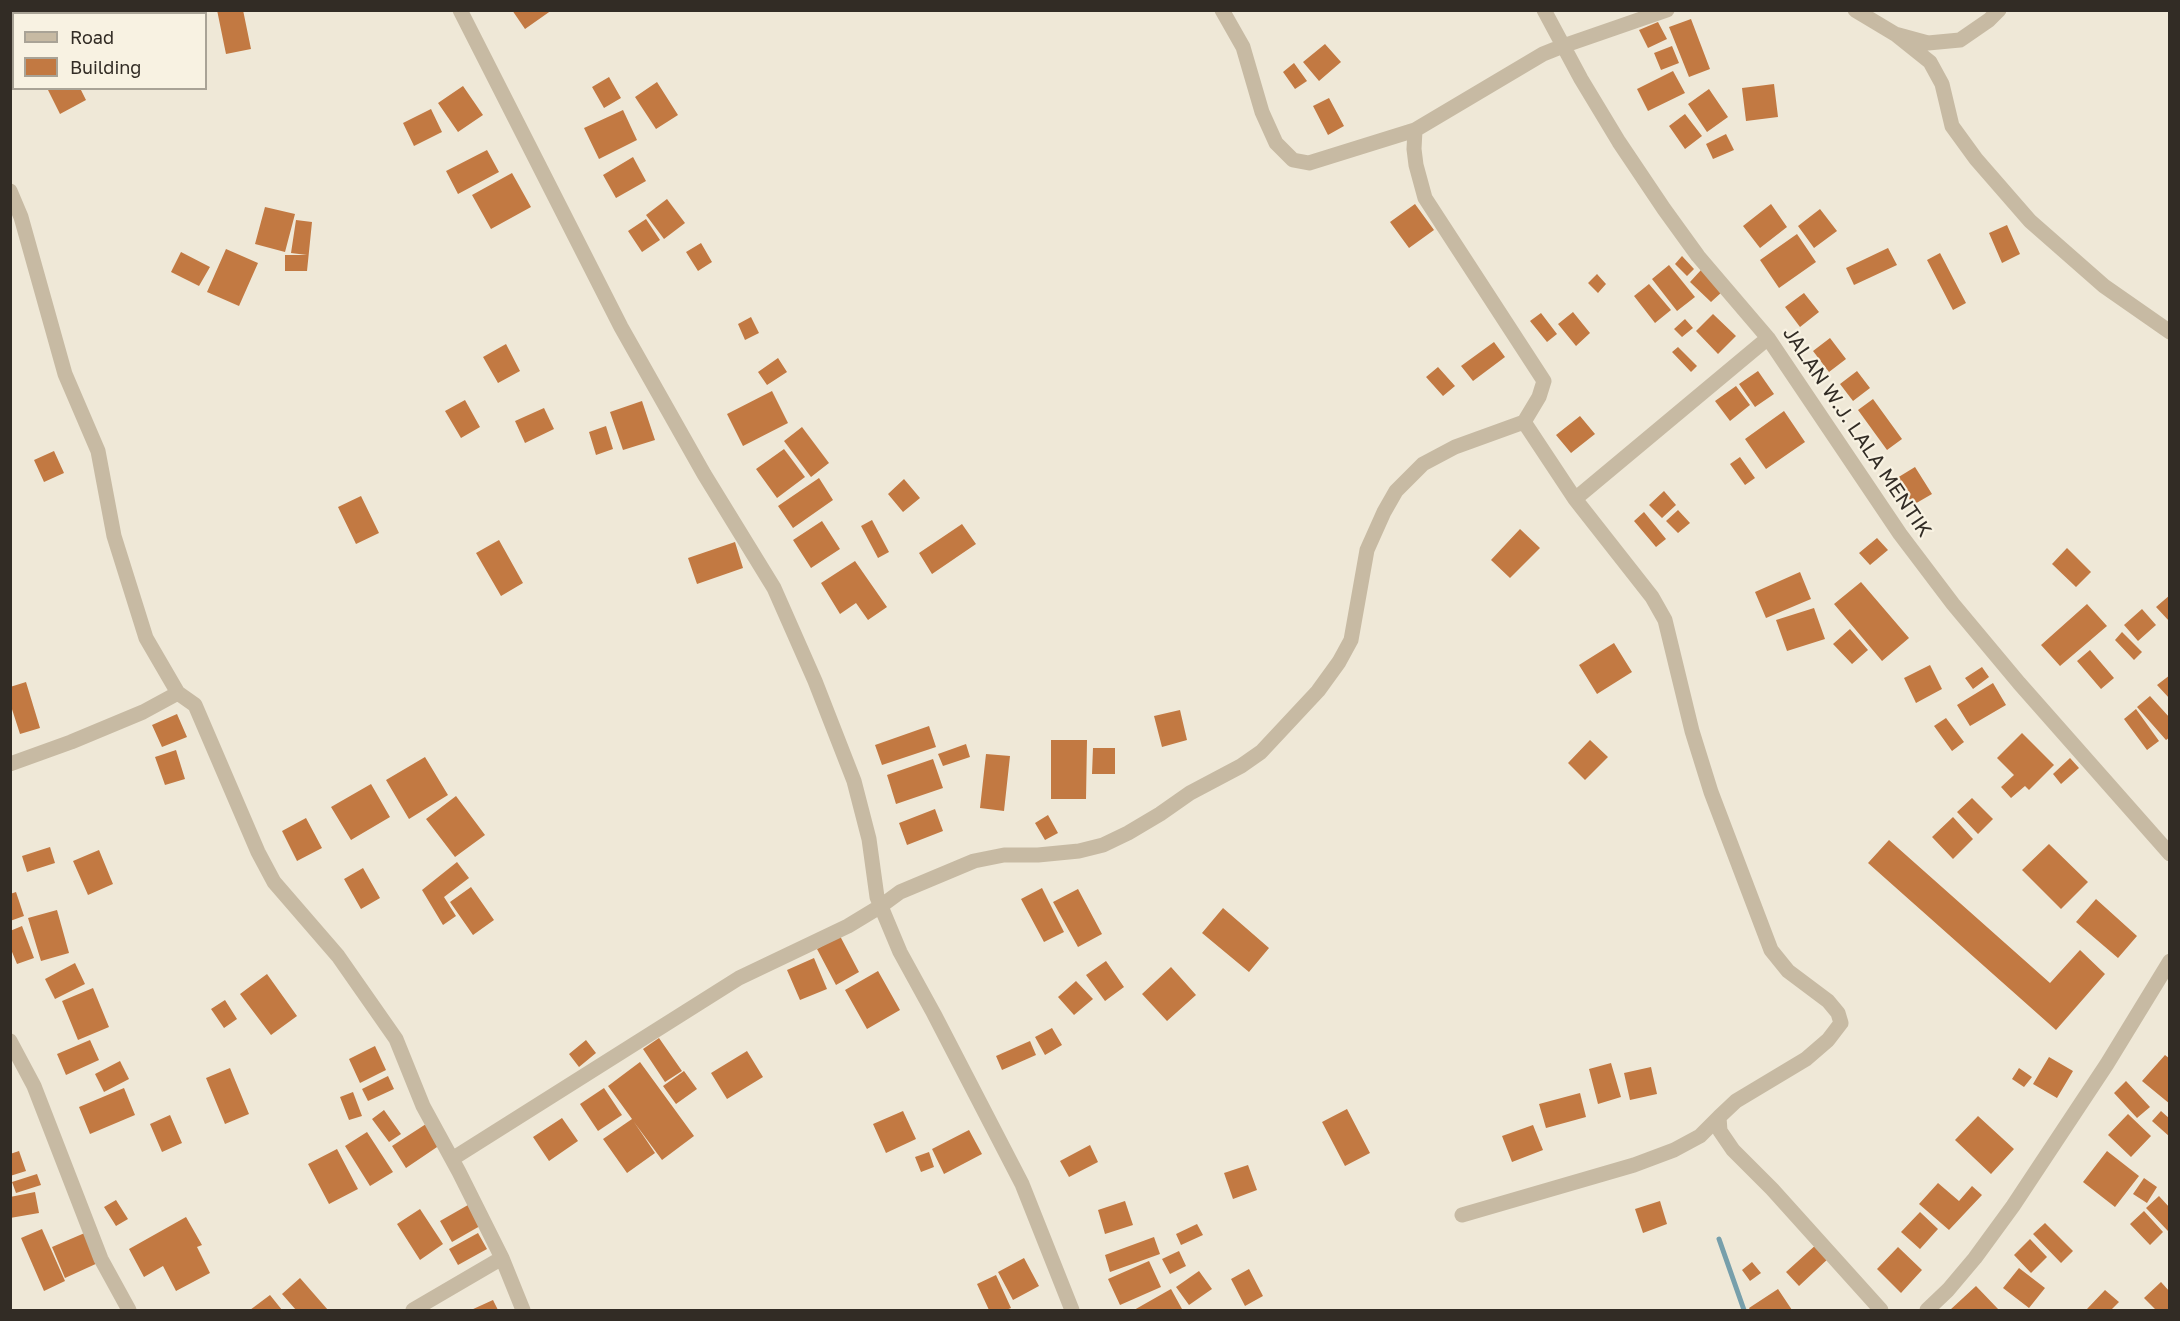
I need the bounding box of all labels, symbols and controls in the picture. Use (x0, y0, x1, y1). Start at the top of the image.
legend (12, 12, 207, 90)
text: Road (70, 26, 114, 48)
text: Building (70, 56, 141, 78)
street label: JALAN W.J. LALA MENTIK (1778, 322, 1936, 542)

